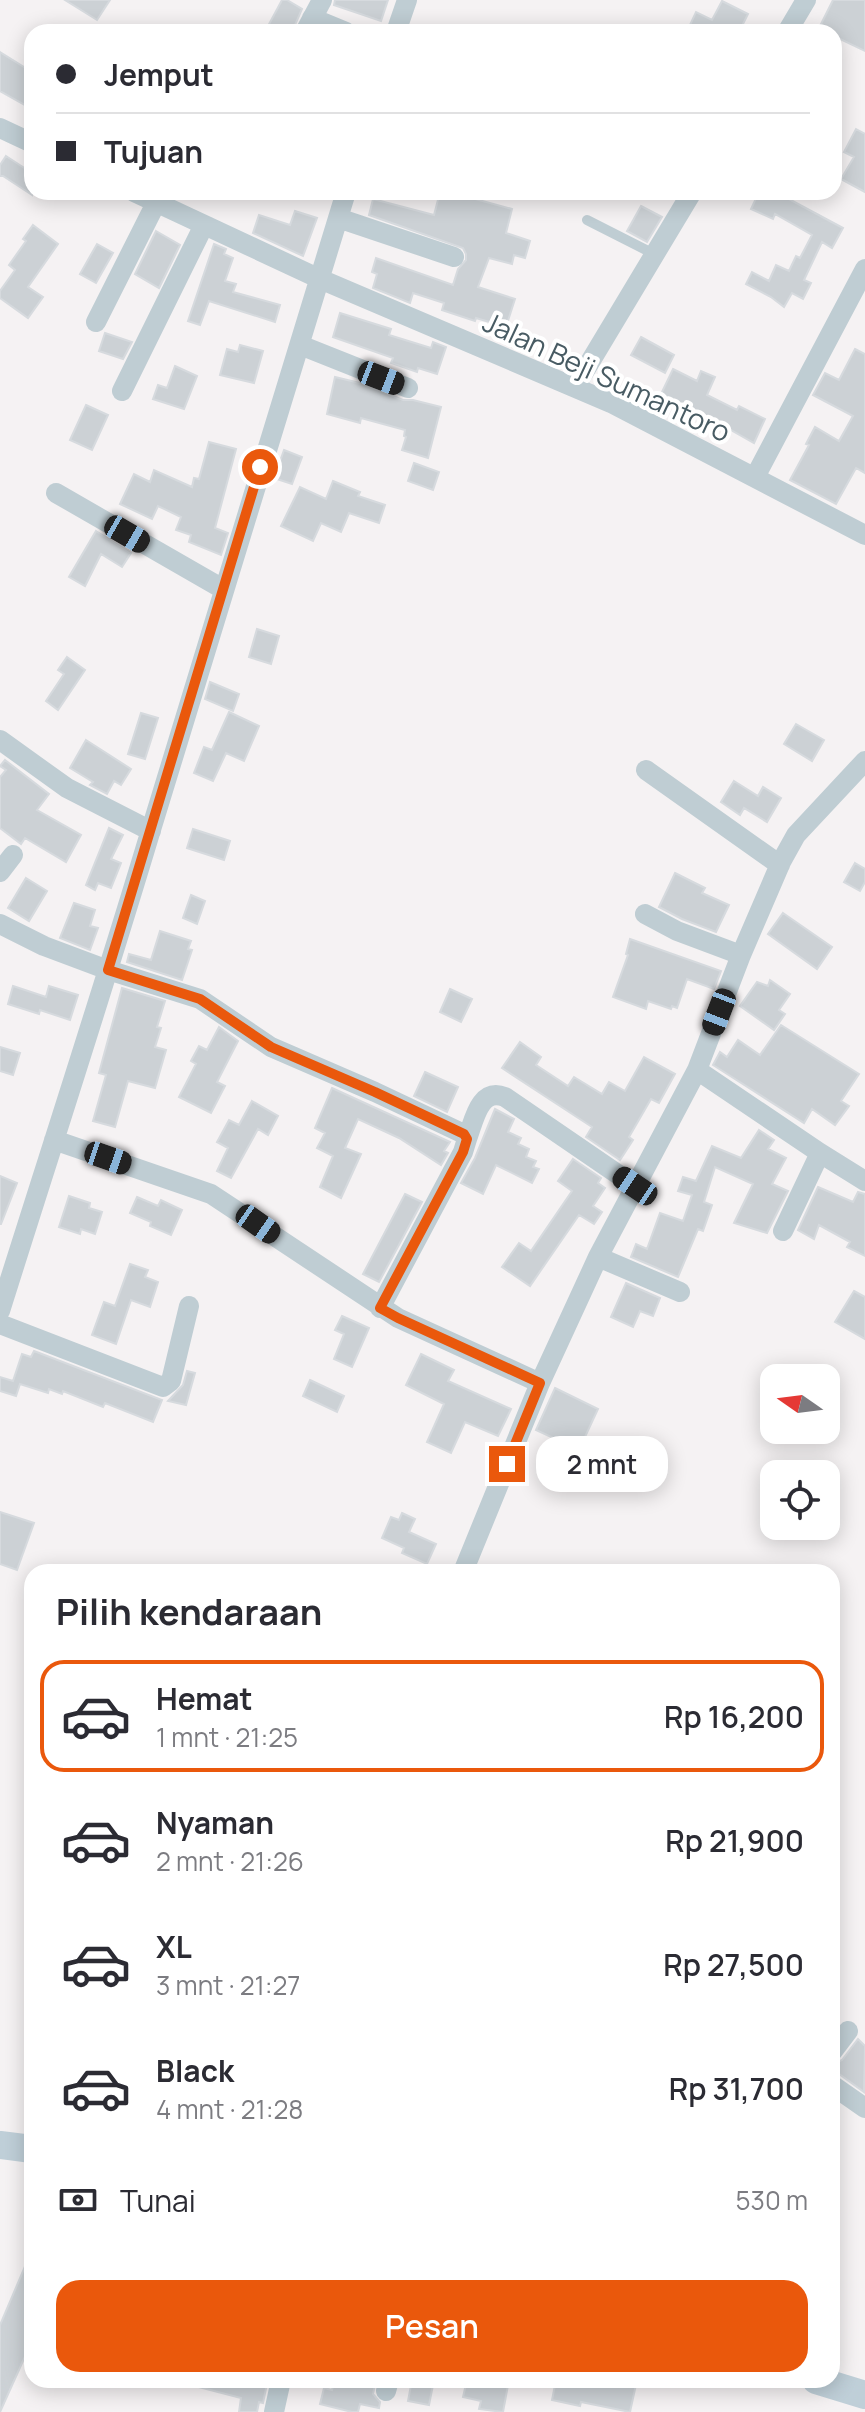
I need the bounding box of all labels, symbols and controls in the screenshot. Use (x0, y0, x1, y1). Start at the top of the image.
text: Jemput (104, 54, 214, 95)
text: Tujuan (104, 131, 203, 172)
street label: Jalan Beji Sumantoro (477, 302, 737, 450)
car (354, 358, 408, 398)
route start (242, 449, 278, 485)
car (100, 512, 154, 556)
car (699, 985, 739, 1039)
car (81, 1139, 135, 1177)
car (608, 1163, 662, 1209)
car (231, 1200, 285, 1248)
north arrow (760, 1364, 840, 1444)
map controls (760, 1364, 840, 1540)
callout: 2 mnt (535, 1436, 667, 1492)
route end (489, 1446, 525, 1482)
text: 2 mnt (567, 1446, 637, 1482)
button: locate (760, 1460, 840, 1540)
text: Pilih kendaraan (56, 1587, 322, 1636)
text: Hemat (156, 1678, 253, 1719)
icon: car (60, 1680, 132, 1752)
text: Rp 16,200 (664, 1696, 804, 1737)
text: 1 mnt · 21:25 (156, 1719, 298, 1755)
text: Nyaman (156, 1802, 274, 1843)
icon: car (60, 1804, 132, 1876)
text: Rp 21,900 (665, 1820, 804, 1861)
text: 2 mnt · 21:26 (156, 1843, 304, 1879)
text: XL (156, 1926, 192, 1967)
icon: car (60, 1928, 132, 2000)
text: Rp 27,500 (663, 1944, 804, 1985)
text: 3 mnt · 21:27 (156, 1967, 300, 2003)
text: Black (156, 2050, 234, 2091)
icon: car (60, 2052, 132, 2124)
text: Rp 31,700 (669, 2068, 804, 2109)
text: 4 mnt · 21:28 (156, 2091, 303, 2127)
icon: cash (56, 2178, 100, 2222)
text: Tunai (120, 2180, 196, 2221)
text: 530 m (735, 2182, 808, 2218)
button: Pesan (56, 2280, 808, 2372)

